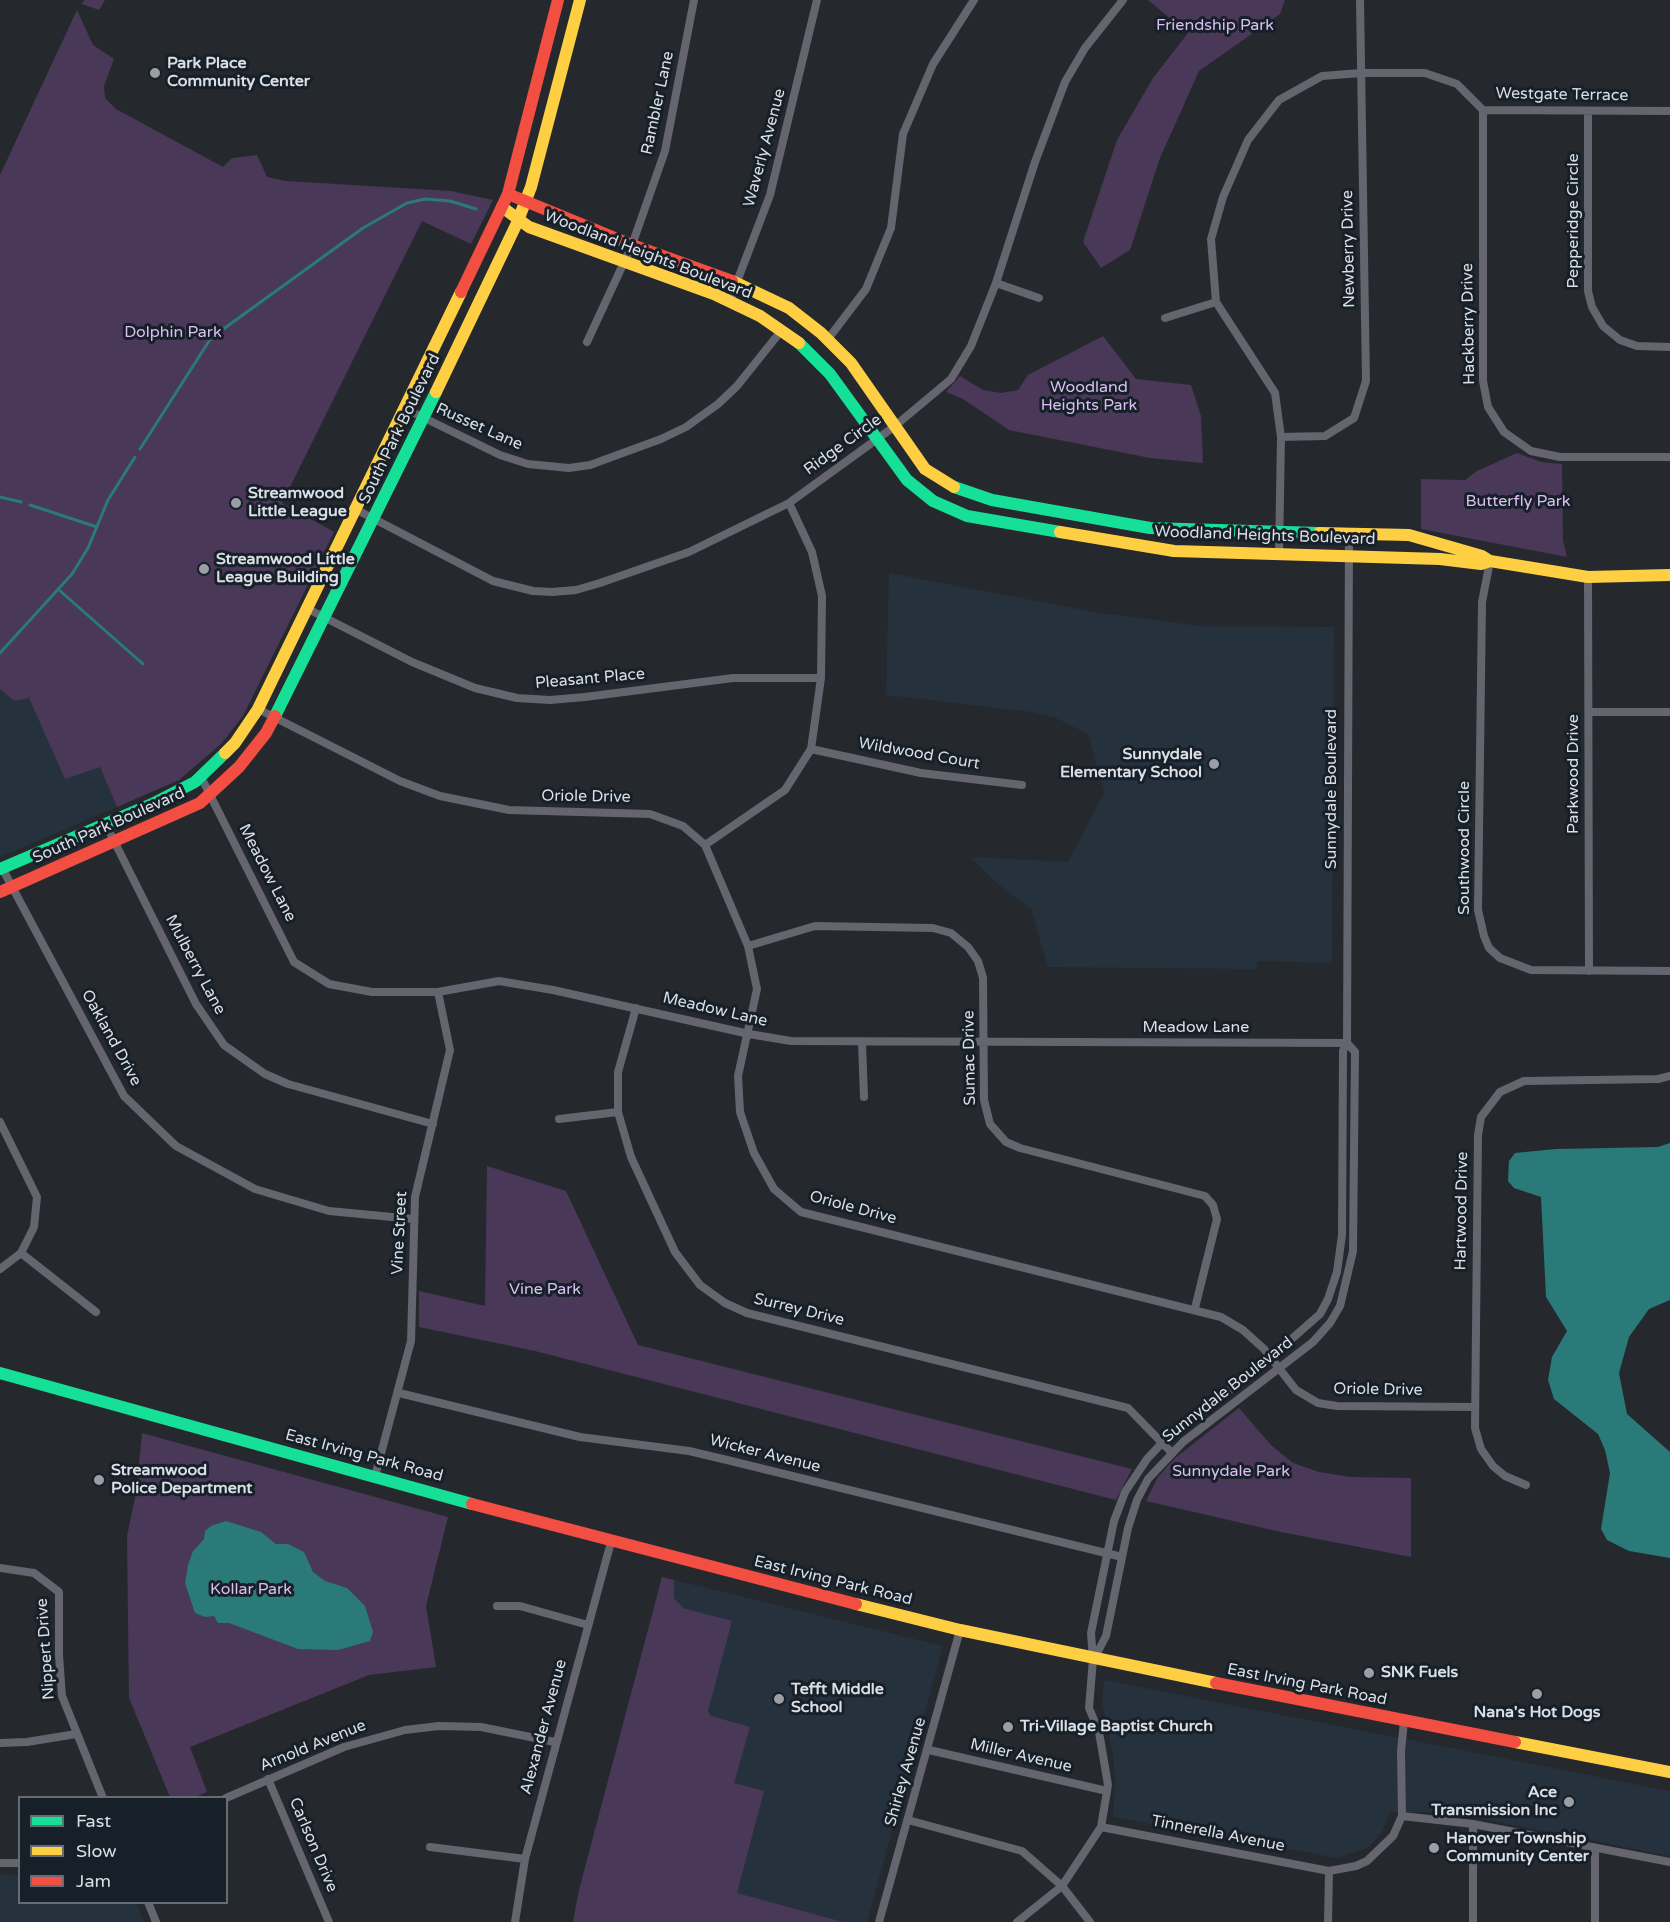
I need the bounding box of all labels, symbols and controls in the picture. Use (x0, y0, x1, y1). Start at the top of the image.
park label: Friendship Park (1156, 16, 1274, 36)
street label: Rambler Lane (638, 49, 678, 157)
place label: Park Place Community Center (167, 54, 310, 92)
marker: Park Place Community Center (148, 66, 162, 80)
street label: Westgate Terrace (1495, 84, 1629, 106)
street label: Waverly Avenue (740, 87, 790, 209)
street label: Pepperidge Circle (1564, 154, 1584, 288)
street label: Newberry Drive (1338, 190, 1360, 308)
street label: Woodland Heights Boulevard (541, 206, 755, 304)
street label: Hackberry Drive (1458, 263, 1480, 385)
park label: Dolphin Park (124, 323, 222, 343)
street label: South Park Boulevard (355, 351, 445, 507)
park label: Woodland Heights Park (1041, 378, 1137, 416)
street label: Russet Lane (433, 399, 525, 455)
street label: Ridge Circle (800, 410, 886, 480)
place label: Streamwood Little League (248, 484, 347, 522)
park label: Butterfly Park (1465, 492, 1571, 512)
marker: Streamwood Little League (229, 496, 243, 510)
street label: Woodland Heights Boulevard (1154, 523, 1376, 549)
place label: Streamwood Little League Building (216, 550, 355, 588)
marker: Streamwood Little League Building (197, 562, 211, 576)
street label: Pleasant Place (534, 665, 646, 693)
street label: Sunnydale Boulevard (1322, 709, 1342, 869)
street label: Parkwood Drive (1564, 714, 1584, 834)
street label: Wildwood Court (857, 734, 981, 774)
place label: Sunnydale Elementary School (1060, 745, 1202, 783)
marker: Sunnydale Elementary School (1207, 757, 1221, 771)
street label: Southwood Circle (1455, 781, 1475, 915)
street label: South Park Boulevard (30, 784, 188, 868)
street label: Oriole Drive (541, 787, 631, 807)
street label: Meadow Lane (234, 821, 300, 925)
street label: Mulberry Lane (161, 912, 229, 1018)
street label: Oakland Drive (77, 987, 145, 1089)
street label: Meadow Lane (661, 989, 769, 1031)
street label: Sumac Drive (960, 1010, 980, 1106)
street label: Meadow Lane (1143, 1018, 1249, 1038)
street label: Hartwood Drive (1451, 1151, 1473, 1271)
street label: Oriole Drive (807, 1187, 899, 1229)
street label: Vine Street (388, 1191, 412, 1275)
park label: Vine Park (509, 1280, 581, 1300)
street label: Surrey Drive (752, 1289, 846, 1331)
street label: Sunnydale Boulevard (1159, 1333, 1297, 1447)
street label: Oriole Drive (1333, 1380, 1423, 1400)
street label: East Irving Park Road (283, 1426, 445, 1486)
street label: Wicker Avenue (708, 1431, 822, 1477)
place label: Streamwood Police Department (111, 1461, 252, 1499)
park label: Sunnydale Park (1172, 1462, 1290, 1482)
marker: Streamwood Police Department (92, 1473, 106, 1487)
street label: East Irving Park Road (752, 1552, 914, 1610)
park label: Kollar Park (210, 1580, 292, 1600)
street label: Nippert Drive (33, 1598, 59, 1700)
street label: Alexander Avenue (517, 1657, 571, 1797)
street label: East Irving Park Road (1225, 1660, 1389, 1710)
place label: SNK Fuels (1381, 1663, 1458, 1683)
marker: SNK Fuels (1362, 1666, 1376, 1680)
place label: Tefft Middle School (791, 1680, 884, 1718)
marker: Nana's Hot Dogs (1530, 1687, 1544, 1701)
marker: Tefft Middle School (772, 1692, 786, 1706)
place label: Nana's Hot Dogs (1474, 1703, 1600, 1723)
street label: Shirley Avenue (881, 1715, 931, 1829)
street label: Arnold Avenue (257, 1716, 369, 1776)
place label: Tri-Village Baptist Church (1020, 1717, 1213, 1737)
marker: Tri-Village Baptist Church (1001, 1720, 1015, 1734)
street label: Miller Avenue (968, 1735, 1074, 1777)
place label: Ace Transmission Inc (1431, 1783, 1557, 1821)
street label: Carlson Drive (284, 1795, 342, 1895)
marker: Ace Transmission Inc (1562, 1795, 1576, 1809)
legend (18, 1796, 228, 1904)
text: Fast (76, 1810, 111, 1832)
street label: Tinnerella Avenue (1150, 1812, 1286, 1856)
place label: Hanover Township Community Center (1446, 1829, 1589, 1867)
text: Slow (76, 1840, 117, 1862)
marker: Hanover Township Community Center (1427, 1841, 1441, 1855)
text: Jam (76, 1870, 111, 1892)

